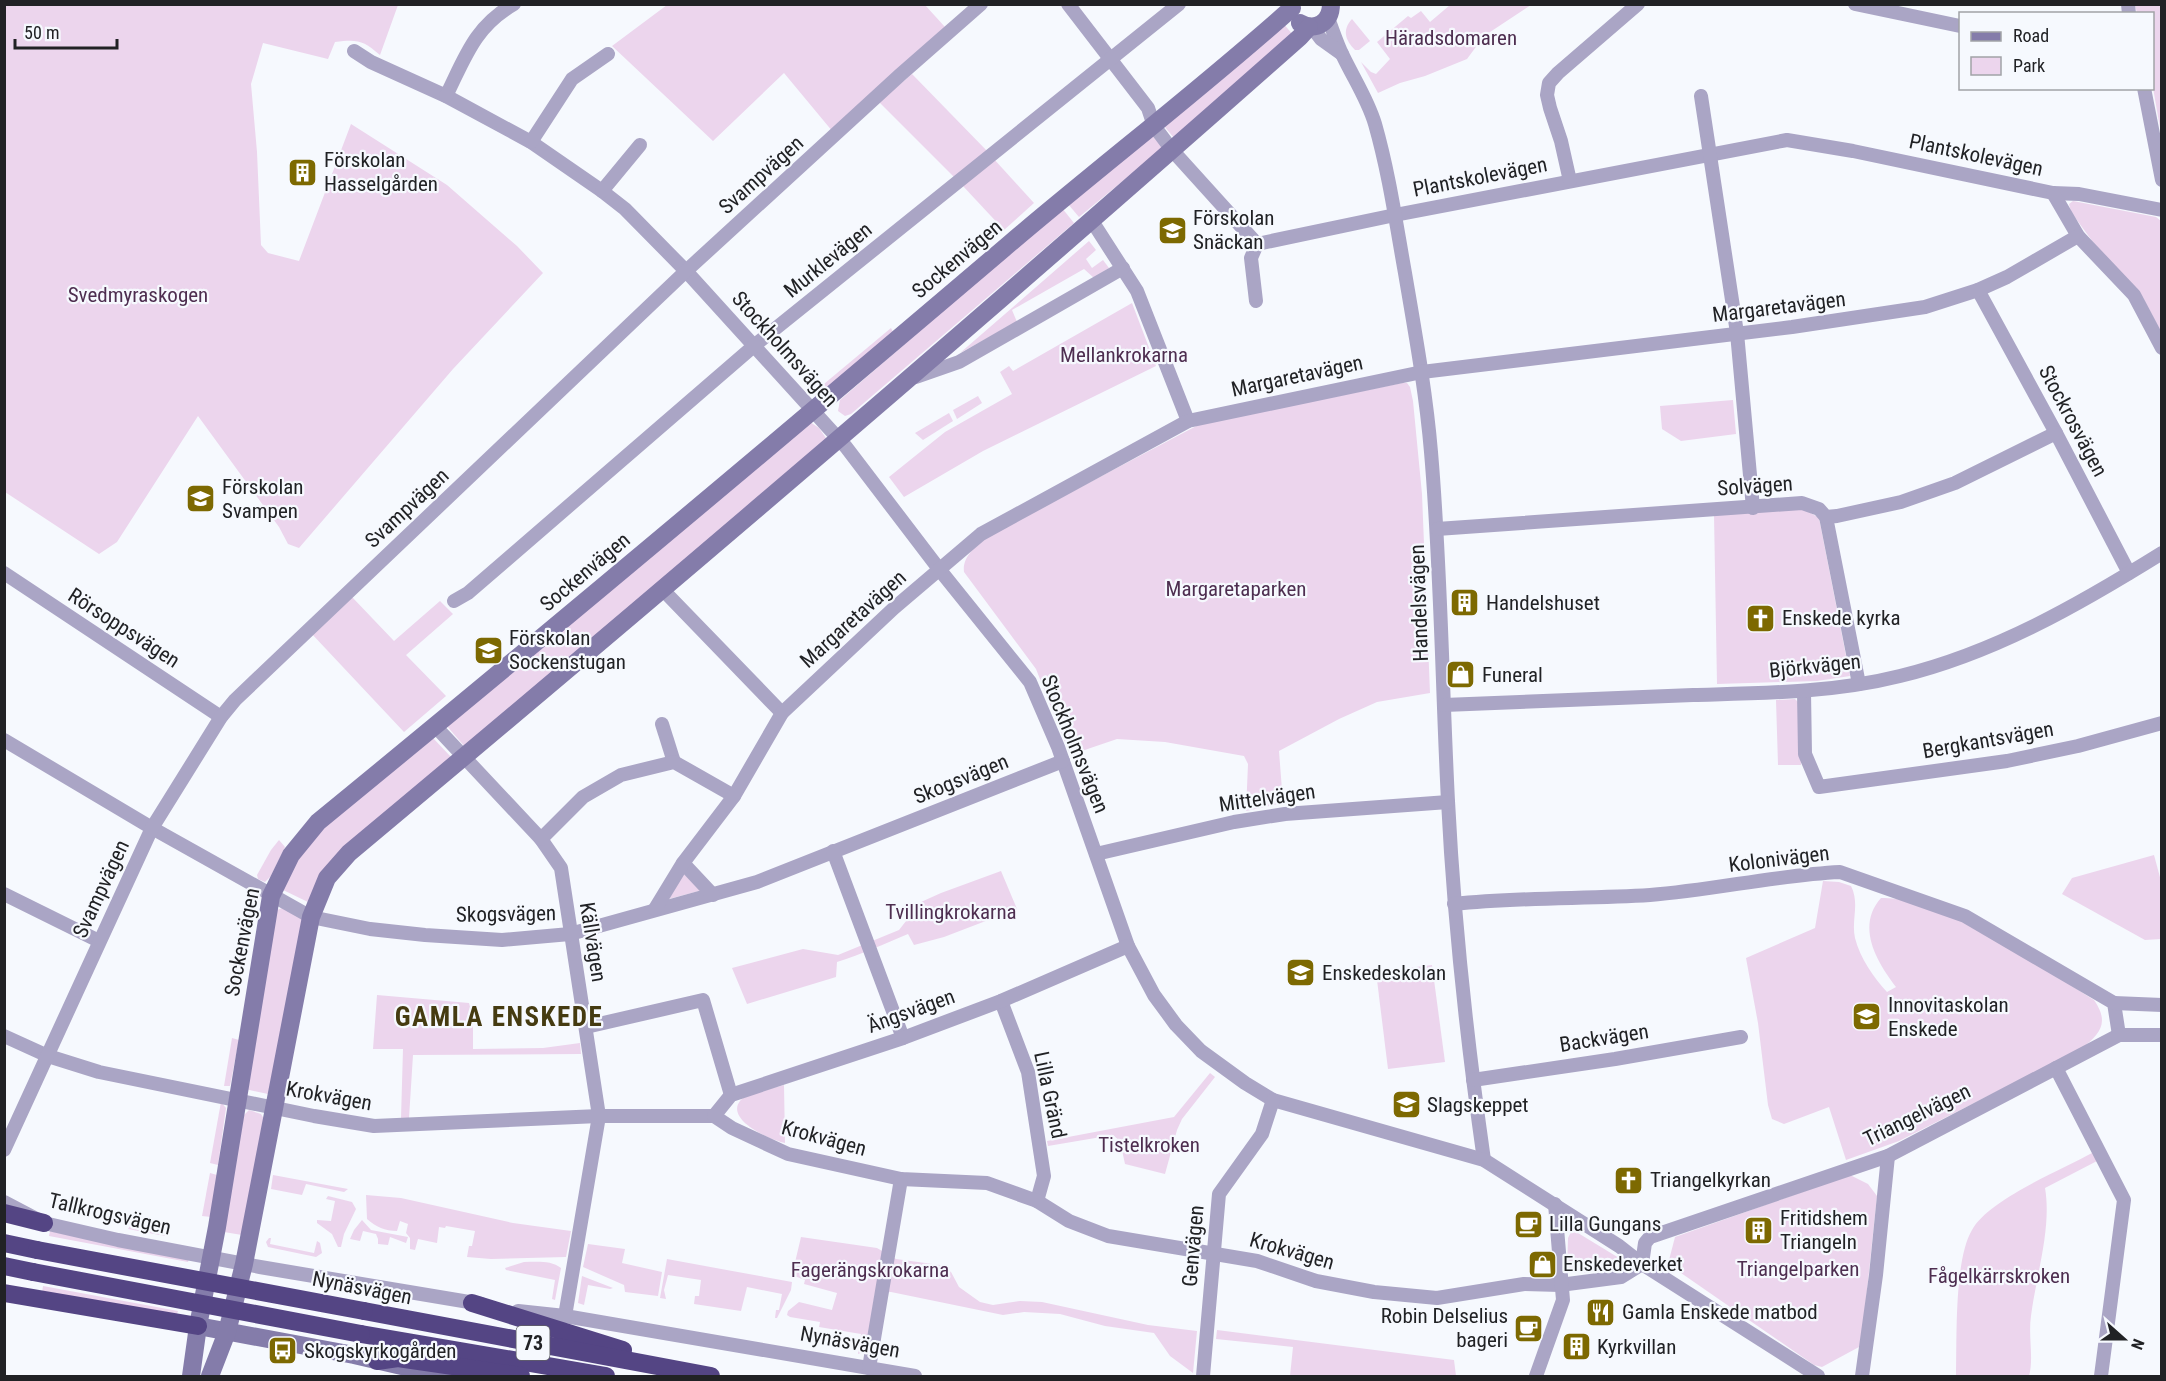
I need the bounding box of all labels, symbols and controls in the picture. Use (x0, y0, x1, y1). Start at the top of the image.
scale bar (15, 12, 117, 50)
legend (1959, 12, 2154, 90)
text: 50 m (24, 22, 59, 43)
text: Road (2013, 25, 2049, 46)
park label: Häradsdomaren (1385, 26, 1517, 50)
text: Park (2013, 55, 2045, 76)
street label: Plantskolevägen (1907, 129, 2045, 181)
street label: Svampvägen (714, 131, 808, 219)
place label: Förskolan Hasselgården (324, 148, 438, 196)
street label: Plantskolevägen (1411, 152, 1549, 202)
building icon: Förskolan Hasselgården (287, 156, 319, 188)
place label: Förskolan Snäckan (1193, 206, 1274, 254)
school or university icon: Förskolan Snäckan (1156, 214, 1188, 246)
street label: Sockenvägen (907, 215, 1007, 303)
street label: Murklevägen (779, 217, 877, 303)
park label: Svedmyraskogen (68, 283, 208, 307)
street label: Stockholmsvägen (727, 286, 843, 412)
street label: Margaretavägen (1711, 287, 1847, 327)
park label: Mellankrokarna (1060, 343, 1188, 367)
street label: Margaretavägen (1229, 350, 1365, 402)
street label: Stockrosvägen (2034, 361, 2112, 481)
street label: Svampvägen (360, 463, 454, 553)
street label: Solvägen (1716, 471, 1794, 501)
place label: Förskolan Svampen (222, 475, 303, 523)
school or university icon: Förskolan Svampen (185, 483, 217, 515)
street label: Sockenvägen (535, 528, 635, 616)
street label: Handelsvägen (1405, 544, 1433, 662)
street label: Margaretavägen (795, 565, 911, 673)
park label: Margaretaparken (1166, 577, 1306, 601)
street label: Rörsoppsvägen (64, 583, 184, 673)
building icon: Handelshuset (1449, 587, 1481, 619)
place label: Handelshuset (1486, 591, 1600, 615)
church icon: Enskede kyrka (1745, 602, 1777, 634)
place label: Enskede kyrka (1782, 606, 1901, 630)
place label: Förskolan Sockenstugan (509, 626, 626, 674)
school or university icon: Förskolan Sockenstugan (472, 634, 504, 666)
street label: Björkvägen (1768, 649, 1862, 683)
shop icon: Funeral (1445, 659, 1477, 691)
place label: Funeral (1482, 663, 1543, 687)
street label: Stockholmsvägen (1036, 671, 1114, 817)
street label: Bergkantsvägen (1921, 717, 2055, 763)
street label: Skogsvägen (910, 749, 1012, 809)
street label: Mittelvägen (1217, 779, 1317, 817)
street label: Svampvägen (68, 836, 134, 942)
street label: Kolonivägen (1727, 841, 1831, 877)
street label: Sockenvägen (220, 886, 264, 998)
street label: Källvägen (575, 900, 611, 984)
park label: Tvillingkrokarna (885, 900, 1017, 924)
street label: Skogsvägen (456, 901, 556, 927)
school or university icon: Enskedeskolan (1285, 957, 1317, 989)
place label: Enskedeskolan (1322, 961, 1446, 985)
street label: Ängsvägen (864, 984, 958, 1038)
place label: Innovitaskolan Enskede (1888, 993, 2009, 1041)
district label: GAMLA ENSKEDE (395, 1001, 603, 1033)
school or university icon: Innovitaskolan Enskede (1851, 1001, 1883, 1033)
street label: Backvägen (1558, 1019, 1650, 1057)
street label: Lilla Gränd (1029, 1049, 1071, 1141)
street label: Krokvägen (284, 1077, 374, 1115)
street label: Triangelvägen (1860, 1079, 1974, 1151)
school or university icon: Slagskeppet (1390, 1089, 1422, 1121)
place label: Slagskeppet (1427, 1093, 1529, 1117)
street label: Krokvägen (779, 1115, 869, 1161)
park label: Tistelkroken (1098, 1133, 1200, 1157)
church icon: Triangelkyrkan (1613, 1164, 1645, 1196)
place label: Triangelkyrkan (1650, 1168, 1771, 1192)
street label: Tallkrogsvägen (46, 1188, 174, 1240)
street label: Genvägen (1177, 1204, 1209, 1288)
place label: Fritidshem Triangeln (1780, 1206, 1868, 1254)
cafe icon: Lilla Gungans (1512, 1208, 1544, 1240)
place label: Lilla Gungans (1549, 1212, 1661, 1236)
building icon: Fritidshem Triangeln (1743, 1214, 1775, 1246)
street label: Krokvägen (1247, 1227, 1337, 1275)
shop icon: Enskedeverket (1526, 1248, 1558, 1280)
place label: Enskedeverket (1563, 1252, 1683, 1276)
park label: Triangelparken (1737, 1257, 1859, 1281)
park label: Fagerängskrokarna (791, 1258, 949, 1282)
park label: Fågelkärrskroken (1928, 1264, 2070, 1288)
street label: Nynäsvägen (310, 1267, 414, 1309)
restaurant icon: Gamla Enskede matbod (1585, 1296, 1617, 1328)
place label: Gamla Enskede matbod (1622, 1300, 1818, 1324)
place label: Robin Delselius bageri (1381, 1304, 1508, 1352)
north arrow (2094, 1309, 2154, 1369)
cafe icon: Robin Delselius bageri (1513, 1312, 1545, 1344)
street label: Nynäsvägen (798, 1321, 902, 1363)
road number: 73 (516, 1326, 550, 1360)
building icon: Kyrkvillan (1560, 1331, 1592, 1363)
bus stop icon: Skogskyrkogården (267, 1335, 299, 1367)
place label: Kyrkvillan (1597, 1335, 1676, 1359)
text: N (2127, 1336, 2148, 1352)
place label: Skogskyrkogården (304, 1339, 457, 1363)

